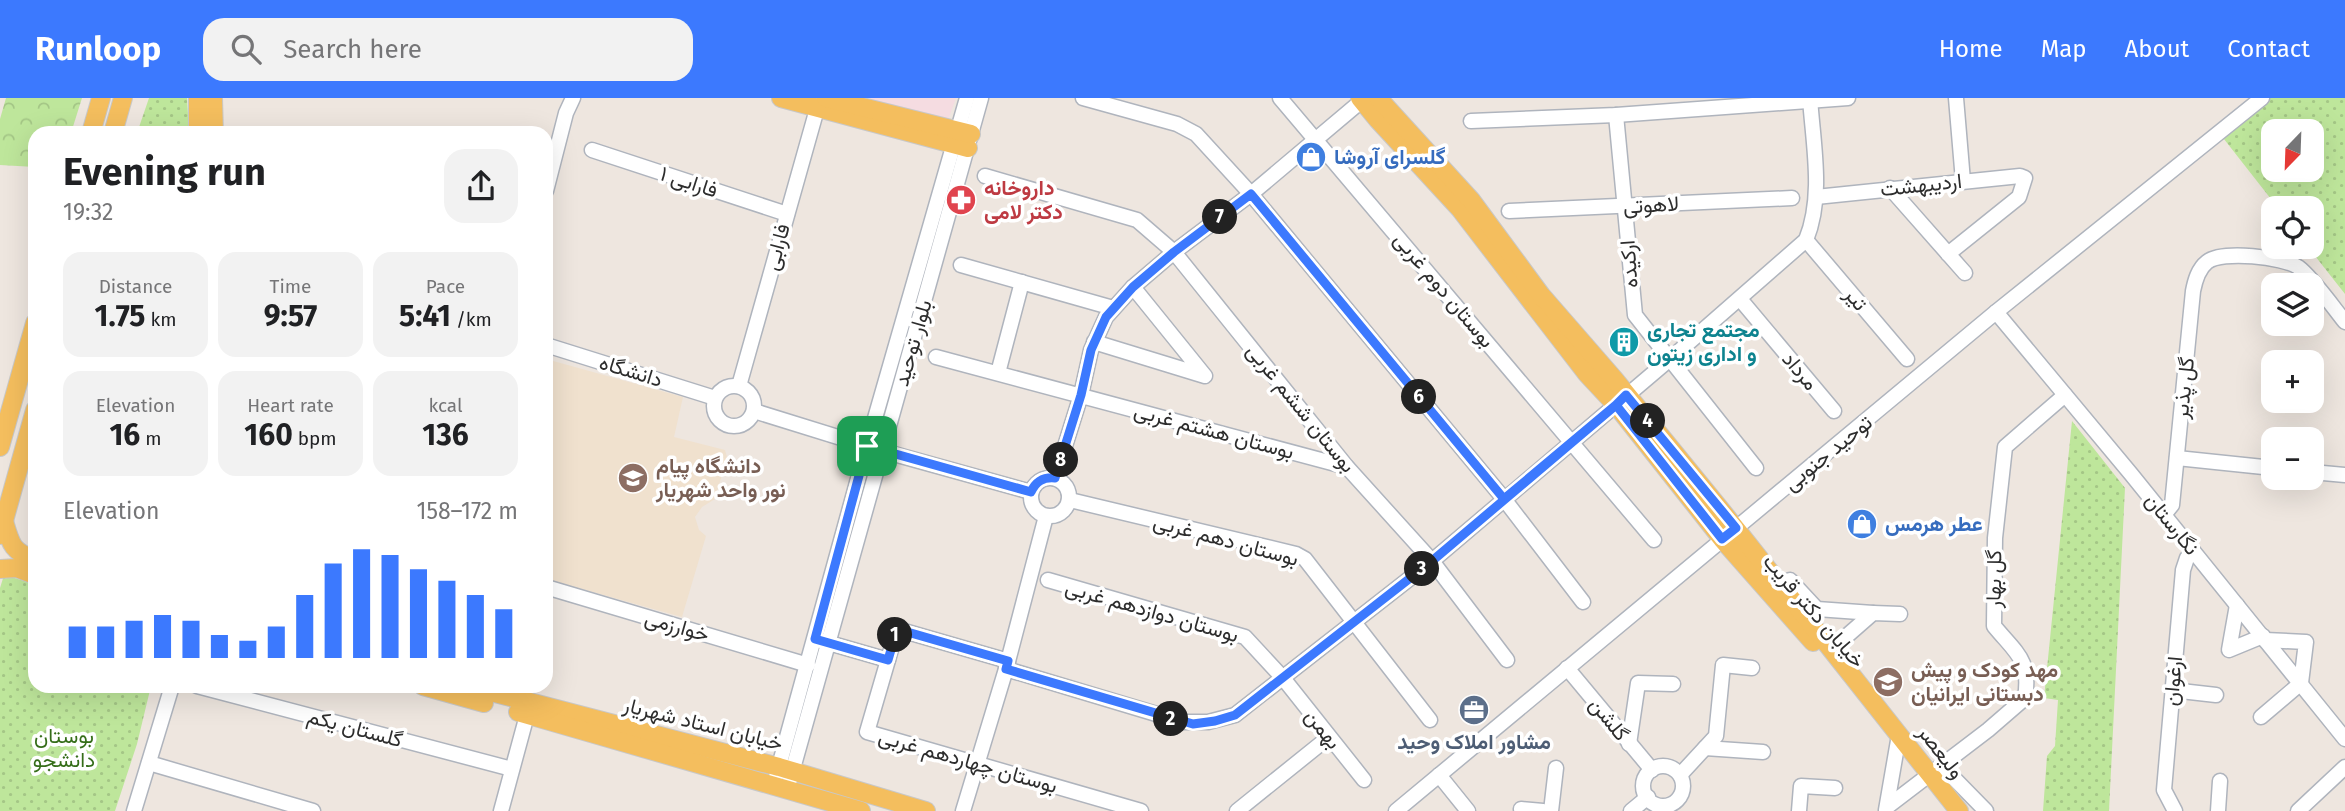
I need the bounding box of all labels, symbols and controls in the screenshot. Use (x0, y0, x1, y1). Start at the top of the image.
search box (203, 18, 693, 81)
text: Runloop (35, 29, 161, 69)
icon: search (227, 30, 265, 68)
text: Search here (283, 34, 422, 65)
text: Home (1939, 35, 2003, 63)
text: Map (2041, 35, 2087, 63)
text: About (2125, 35, 2189, 63)
text: Contact (2227, 35, 2310, 63)
north arrow (2261, 119, 2324, 182)
map controls (2261, 119, 2324, 490)
shop icon: گلسرای آروشا (1294, 140, 1328, 174)
place label: گلسرای آروشا (1334, 144, 1445, 170)
text: Evening run (63, 149, 266, 195)
button: share (444, 149, 518, 223)
street label: فارابی ۱ (657, 161, 721, 203)
street label: اردیبهشت (1879, 168, 1963, 202)
place label: داروخانه دکتر لامی (984, 175, 1063, 225)
pharmacy icon: داروخانه دکتر لامی (944, 183, 978, 217)
street label: لاهوتی (1622, 191, 1680, 219)
button: locate (2261, 196, 2324, 259)
text: 19:32 (63, 198, 113, 226)
pin: 7 (1202, 200, 1238, 234)
text: 7 (1215, 205, 1224, 228)
street label: فارابی (758, 221, 796, 273)
street label: بوستان دوم غربی (1387, 227, 1500, 354)
street label: ارکیده (1614, 239, 1644, 289)
button: layers (2261, 273, 2324, 336)
text: Distance (99, 275, 172, 298)
text: Time (270, 275, 311, 298)
text: Pace (426, 275, 465, 298)
street label: تیر (1838, 281, 1873, 316)
street label: بلوار توحید (888, 297, 938, 389)
text: 1.75 (95, 298, 145, 334)
text: 9:57 (264, 298, 317, 334)
text: 5:41 (399, 298, 451, 334)
text: km (145, 308, 176, 331)
text: /km (451, 308, 492, 331)
place label: مجتمع تجاری و اداری زیتون (1647, 317, 1760, 367)
building icon: مجتمع تجاری و اداری زیتون (1607, 325, 1641, 359)
street label: بوستان ششم غربی (1240, 338, 1361, 479)
street label: مرداد (1776, 346, 1824, 396)
street label: دانشگاه (596, 349, 666, 393)
button: + (2261, 350, 2324, 413)
street label: گل پذیر (2168, 356, 2201, 421)
pin: 6 (1402, 380, 1436, 414)
text: 6 (1413, 385, 1424, 408)
text: Elevation (96, 394, 175, 417)
text: Heart rate (247, 394, 334, 417)
text: kcal (428, 394, 463, 417)
street label: بوستان هشتم غربی (1131, 397, 1297, 466)
pin: 4 (1630, 404, 1666, 438)
text: 4 (1642, 409, 1653, 432)
street label: توحید جنوبی (1778, 409, 1878, 497)
pin (837, 416, 897, 476)
text: 16 (109, 417, 140, 453)
text: 160 (244, 417, 293, 453)
text: 136 (422, 417, 469, 453)
text: m (140, 427, 162, 450)
text: bpm (293, 427, 337, 450)
icon: arrive (848, 427, 886, 465)
button: − (2261, 427, 2324, 490)
pin: 8 (1044, 442, 1078, 478)
text: 8 (1055, 448, 1066, 471)
place label: دانشگاه پیام نور واحد شهریار (655, 453, 786, 503)
school or university icon: دانشگاه پیام نور واحد شهریار (616, 461, 650, 495)
street label: نگارستان (2139, 488, 2205, 560)
text: Elevation (63, 497, 159, 525)
text: 158–172 m (416, 497, 518, 525)
shop icon: عطر هرمس (1845, 507, 1879, 541)
street label: بوستان دهم غربی (1150, 508, 1301, 573)
place label: عطر هرمس (1885, 511, 1983, 537)
street label: خیابان دکتر قریب (1757, 549, 1871, 673)
street label: گل بهار (1980, 550, 2008, 609)
pin: 3 (1404, 552, 1440, 587)
text: 3 (1417, 557, 1426, 580)
street label: بوستان دوازدهم غربی (1062, 574, 1242, 649)
street label: خوارزمی (642, 604, 712, 648)
pin: 1 (878, 618, 912, 652)
text: 1 (890, 623, 899, 646)
street label: ارغوان (2158, 655, 2188, 707)
place label: مهد کودک و پیش دبستانی ایرانیان (1911, 657, 2058, 707)
school or university icon: مهد کودک و پیش دبستانی ایرانیان (1871, 665, 1905, 699)
street label: خیابان استاد شهریار (620, 691, 786, 756)
street label: گلشن (1584, 692, 1634, 746)
office icon: مشاور املاک وحید (1457, 693, 1491, 727)
pin: 2 (1154, 702, 1188, 736)
street label: گلستان یکم (304, 703, 406, 754)
street label: بهمن (1299, 704, 1347, 754)
text: 2 (1166, 707, 1175, 730)
street label: ولیعصر (1911, 719, 1970, 784)
park label: بوستان دانشجو (33, 723, 95, 773)
street label: بوستان چهاردهم غربی (875, 723, 1060, 800)
place label: مشاور املاک وحید (1397, 729, 1551, 755)

